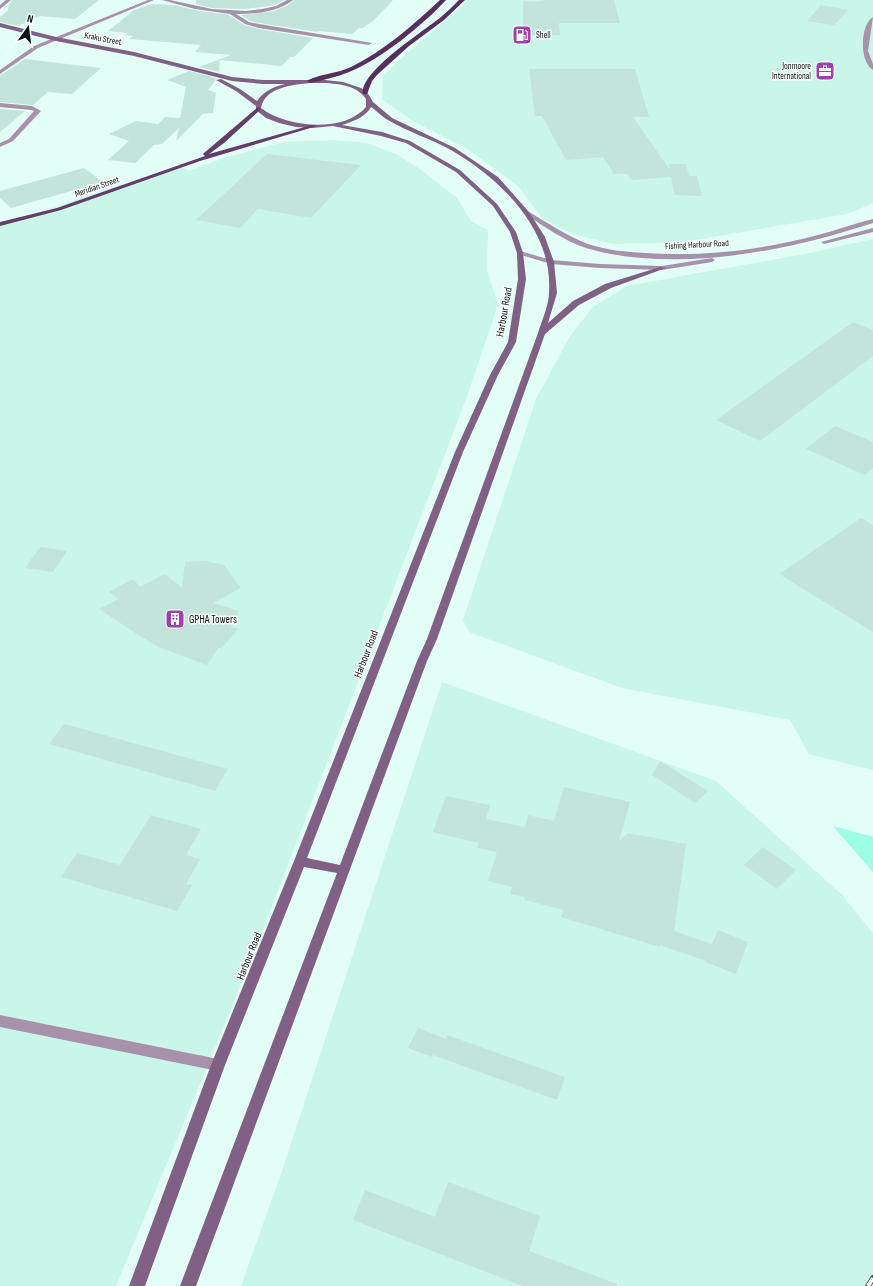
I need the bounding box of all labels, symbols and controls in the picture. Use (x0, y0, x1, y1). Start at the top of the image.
north arrow (8, 8, 48, 48)
text: N (26, 12, 35, 26)
fuel station icon: Shell (511, 24, 533, 46)
street label: Kraku Street (84, 30, 123, 48)
place label: Shell (536, 30, 551, 41)
office icon: Jonmoore International (814, 60, 836, 82)
place label: Jonmoore International (772, 61, 811, 82)
street label: Meridian Street (73, 174, 121, 200)
street label: Fishing Harbour Road (665, 238, 729, 252)
street label: Harbour Road (493, 286, 515, 338)
building icon: GPHA Towers (164, 608, 186, 630)
place label: GPHA Towers (189, 613, 237, 626)
street label: Harbour Road (351, 628, 381, 680)
street label: Harbour Road (234, 930, 265, 982)

